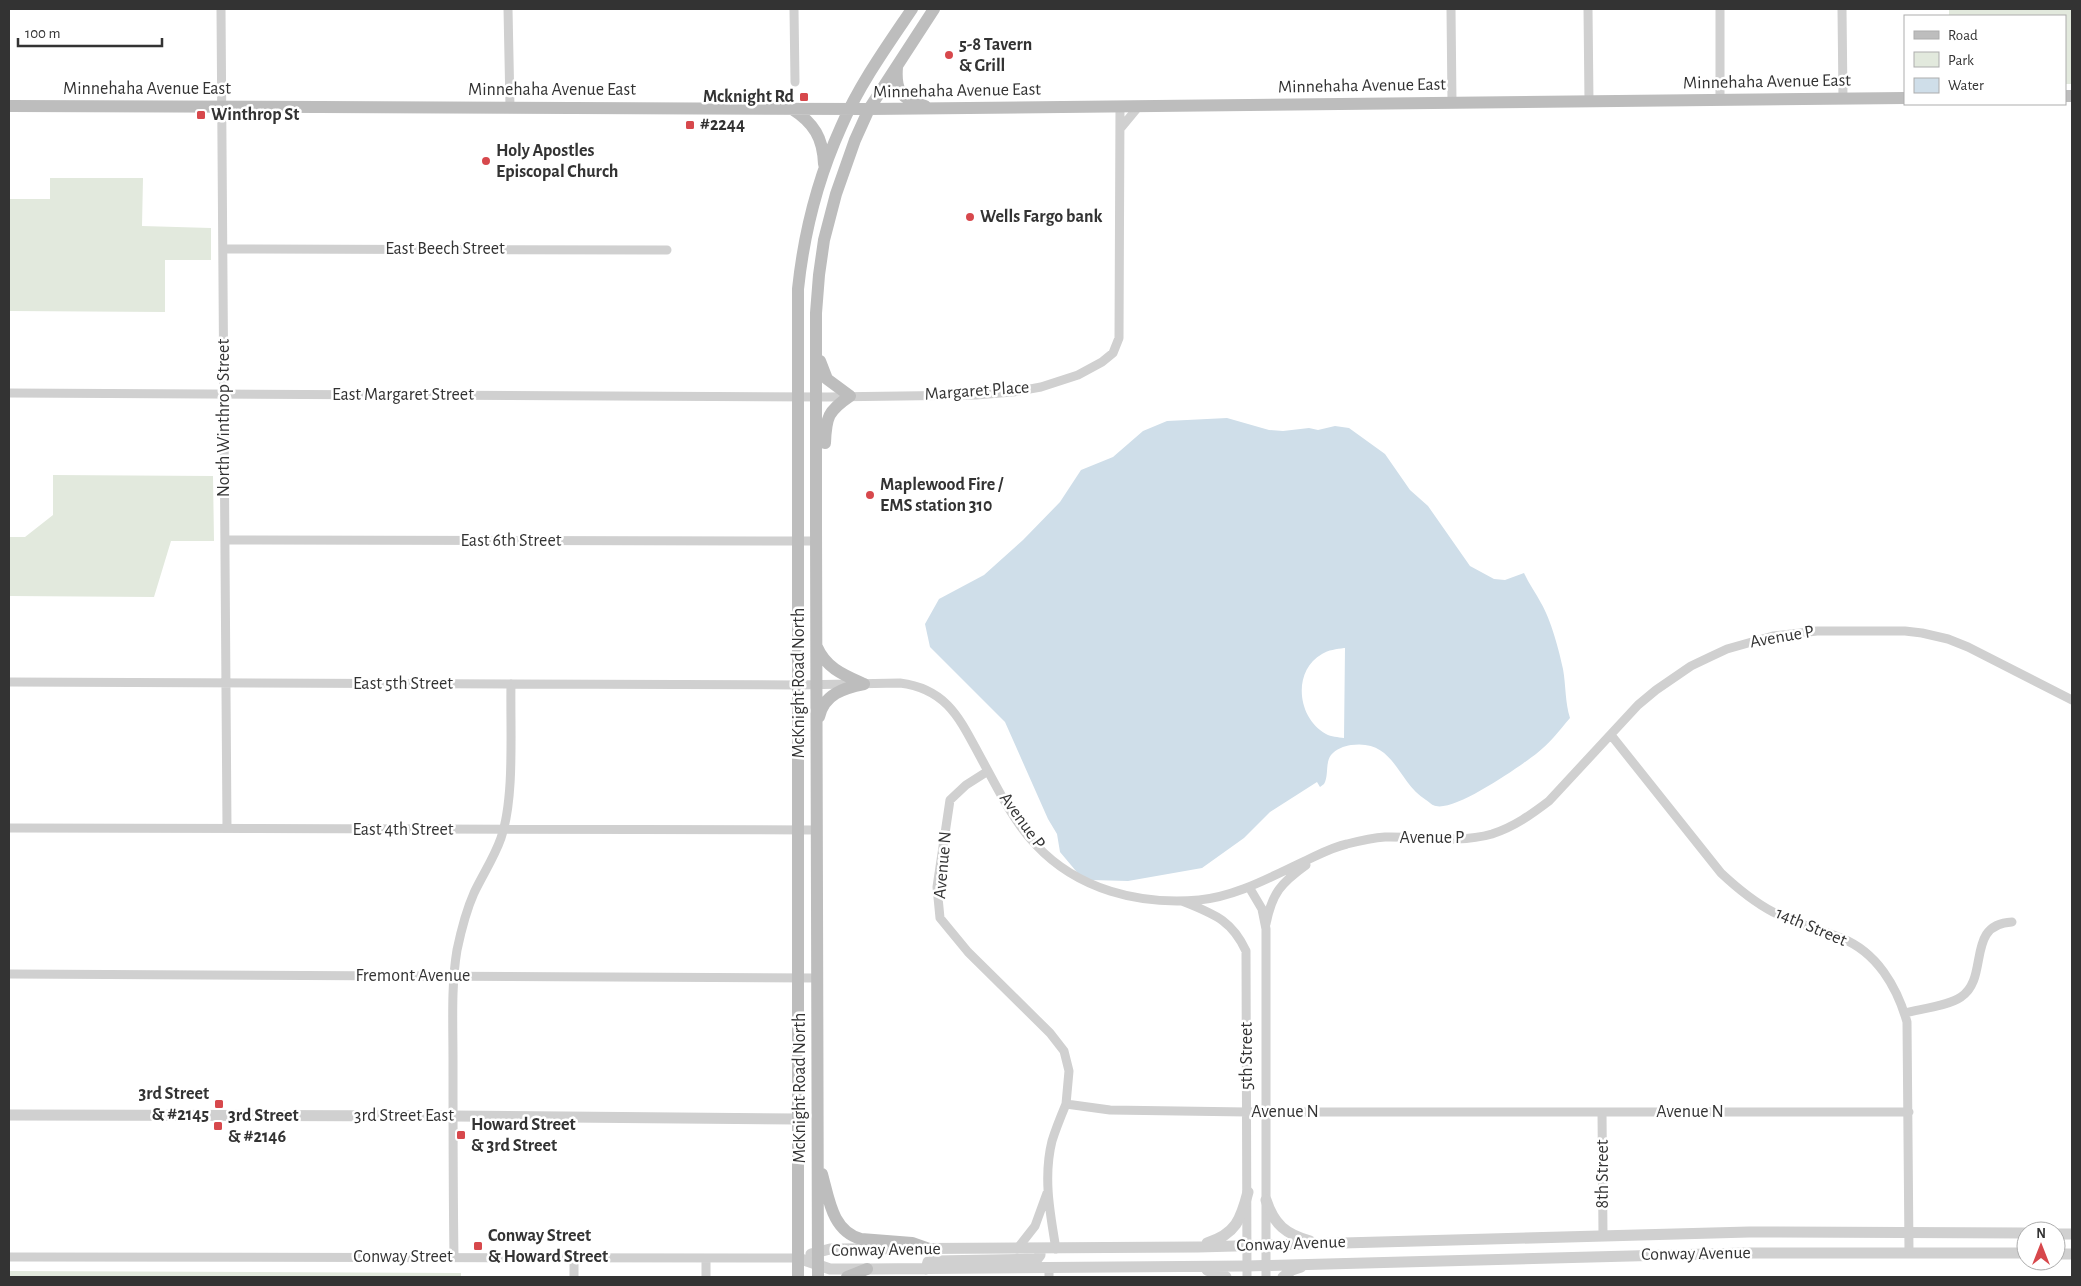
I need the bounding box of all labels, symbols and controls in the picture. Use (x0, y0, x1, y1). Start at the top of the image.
scale bar (18, 15, 161, 47)
legend (1904, 15, 2066, 105)
text: 100 m (25, 26, 60, 41)
text: Road (1948, 28, 1978, 43)
place label: 5-8 Tavern & Grill (959, 36, 1032, 75)
marker: 5-8 Tavern & Grill (943, 49, 955, 61)
text: Park (1948, 53, 1974, 68)
street label: Minnehaha Avenue East (1683, 72, 1851, 92)
street label: Minnehaha Avenue East (1278, 76, 1446, 96)
text: Water (1948, 78, 1984, 93)
street label: Minnehaha Avenue East (63, 80, 231, 98)
street label: Minnehaha Avenue East (468, 81, 636, 99)
street label: Minnehaha Avenue East (873, 81, 1041, 101)
place label: Mcknight Rd (703, 88, 795, 106)
marker: Mcknight Rd (798, 91, 810, 103)
place label: Winthrop St (211, 106, 299, 124)
marker: Winthrop St (195, 109, 207, 121)
place label: #2244 (700, 116, 745, 134)
marker: #2244 (684, 119, 696, 131)
place label: Holy Apostles Episcopal Church (496, 142, 618, 181)
marker: Holy Apostles Episcopal Church (480, 155, 492, 167)
place label: Wells Fargo bank (980, 208, 1102, 226)
marker: Wells Fargo bank (964, 211, 976, 223)
street label: East Beech Street (385, 240, 505, 258)
street label: North Winthrop Street (215, 339, 233, 497)
street label: Margaret Place (924, 378, 1030, 404)
street label: East Margaret Street (332, 386, 474, 404)
place label: Maplewood Fire / EMS station 310 (880, 476, 1004, 515)
marker: Maplewood Fire / EMS station 310 (864, 489, 876, 501)
street label: East 6th Street (461, 532, 562, 550)
street label: McKnight Road North (790, 608, 808, 758)
street label: Avenue P (1749, 623, 1815, 651)
street label: East 5th Street (353, 675, 453, 693)
street label: Avenue P (996, 789, 1048, 853)
street label: East 4th Street (352, 821, 454, 839)
street label: Avenue P (1400, 829, 1464, 847)
street label: Avenue N (931, 830, 955, 900)
street label: 14th Street (1773, 904, 1849, 950)
street label: Fremont Avenue (356, 967, 470, 985)
street label: McKnight Road North (791, 1013, 809, 1163)
street label: 5th Street (1238, 1022, 1256, 1090)
place label: 3rd Street & #2145 (138, 1085, 209, 1124)
marker: 3rd Street & #2145 (213, 1098, 225, 1110)
street label: Avenue N (1251, 1103, 1319, 1121)
street label: Avenue N (1656, 1103, 1724, 1121)
place label: 3rd Street & #2146 (228, 1107, 299, 1146)
street label: 3rd Street East (354, 1107, 454, 1125)
place label: Howard Street & 3rd Street (471, 1116, 576, 1155)
marker: 3rd Street & #2146 (212, 1120, 224, 1132)
marker: Howard Street & 3rd Street (455, 1129, 467, 1141)
street label: 8th Street (1594, 1139, 1612, 1208)
north arrow (2016, 1221, 2066, 1271)
place label: Conway Street & Howard Street (488, 1227, 608, 1266)
text: N (2036, 1227, 2046, 1241)
street label: Conway Avenue (1236, 1233, 1346, 1255)
marker: Conway Street & Howard Street (472, 1240, 484, 1252)
street label: Conway Avenue (831, 1240, 941, 1260)
street label: Conway Avenue (1641, 1244, 1751, 1264)
street label: Conway Street (353, 1248, 453, 1266)

